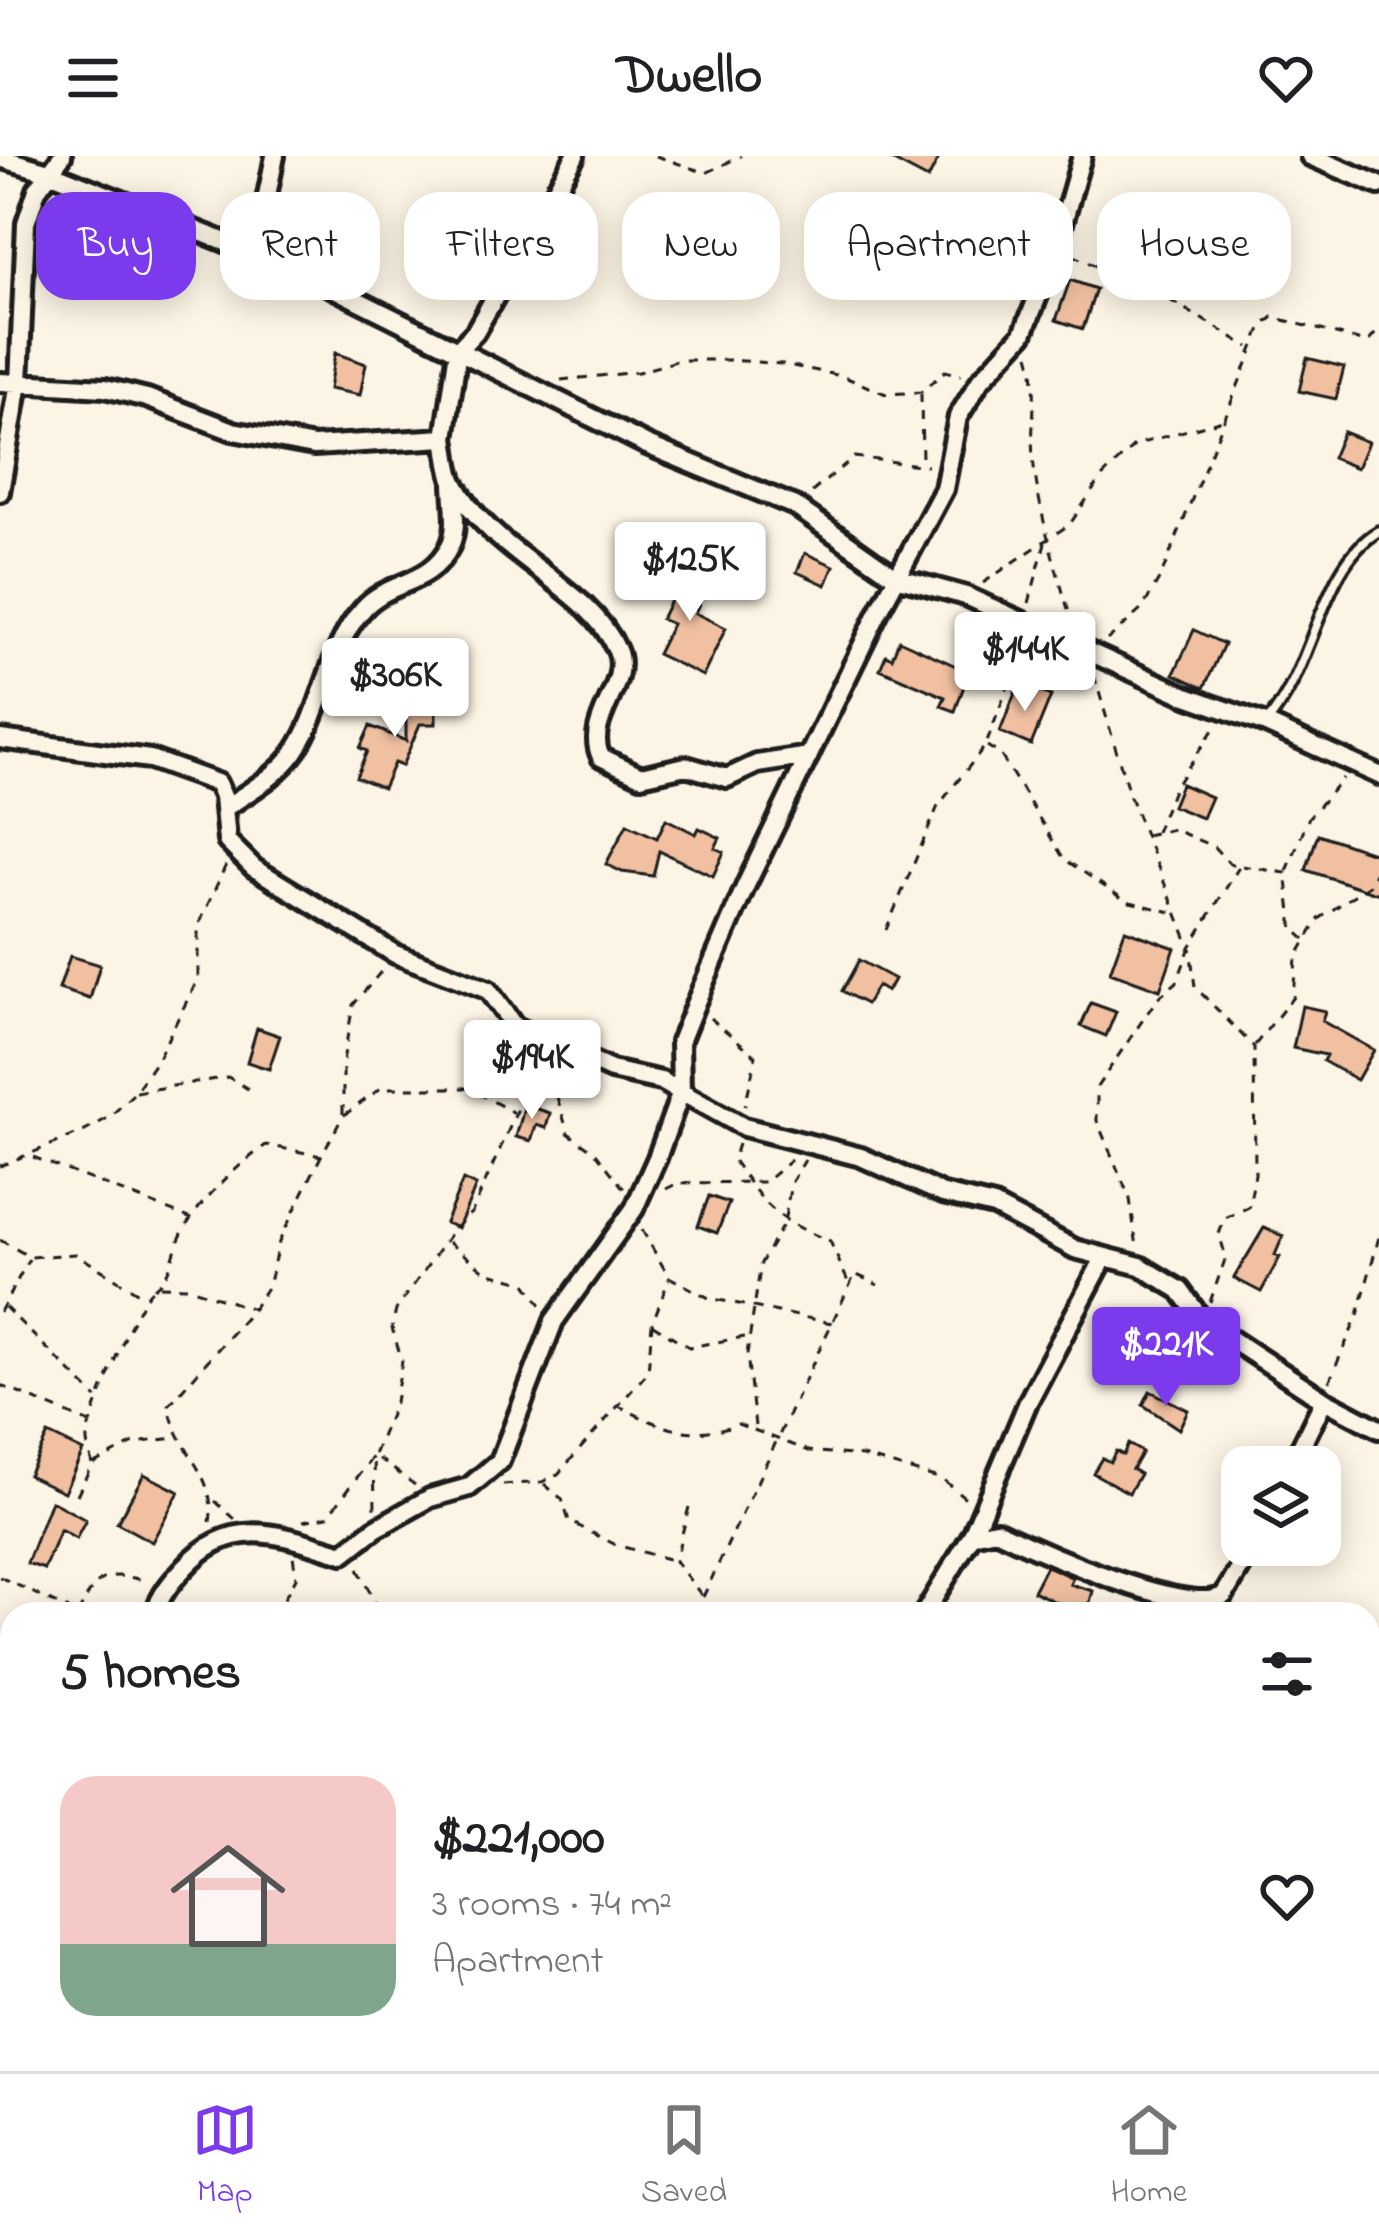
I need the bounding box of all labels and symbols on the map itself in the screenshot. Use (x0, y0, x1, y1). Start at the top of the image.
pin: $125K (606, 522, 774, 624)
pin: $144K (941, 612, 1109, 714)
pin: $306K (311, 638, 479, 740)
pin: $194K (448, 1020, 616, 1122)
pin: $221K (1082, 1307, 1250, 1409)

